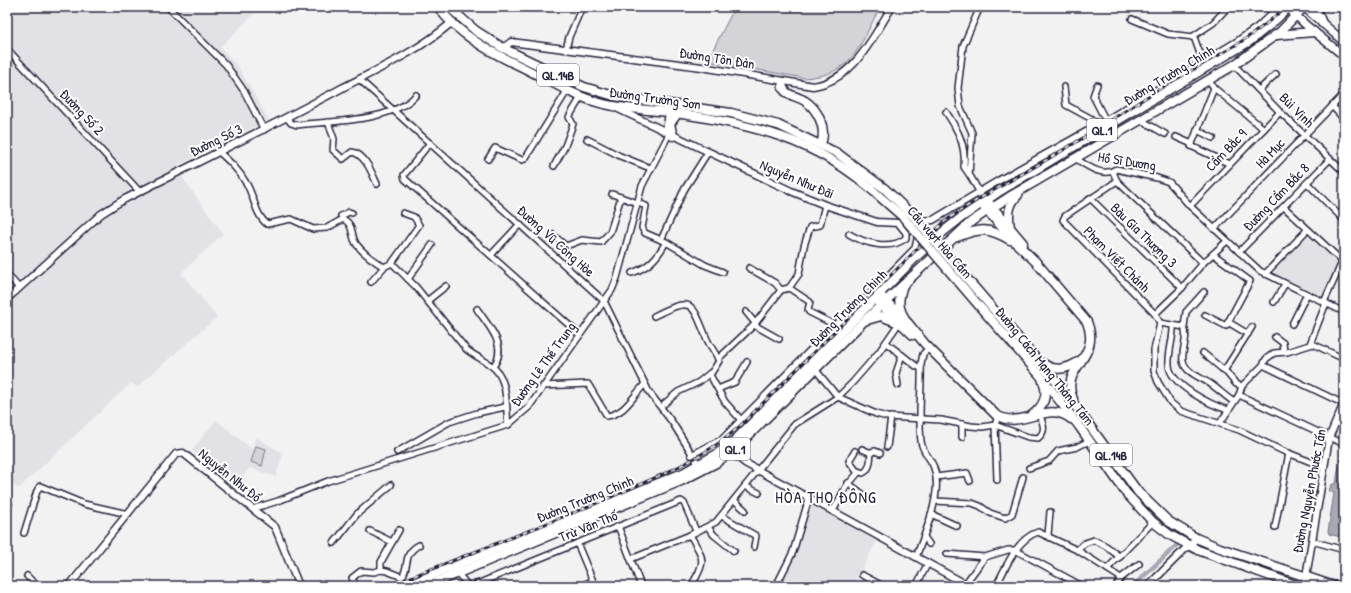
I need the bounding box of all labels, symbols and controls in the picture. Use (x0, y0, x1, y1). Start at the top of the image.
street label: Đường Trường Chinh (1120, 40, 1218, 110)
street label: Đường Tôn Đản (678, 42, 756, 74)
road number: QL.14B (537, 64, 579, 86)
street label: Đường Trường Sơn (608, 82, 702, 114)
street label: Đường Số 2 (55, 84, 109, 140)
street label: Bùi Vịnh (1276, 88, 1319, 131)
street label: Đường Số 3 (186, 119, 246, 161)
road number: QL.1 (1087, 119, 1117, 141)
street label: Cẩm Bắc 9 (1201, 124, 1251, 175)
street label: Hà Mục (1251, 133, 1289, 172)
street label: Hồ Sĩ Dương (1096, 147, 1158, 175)
street label: Nguyễn Như Đãi (757, 154, 837, 204)
street label: Đường Cẩm Bắc 8 (1238, 158, 1314, 236)
street label: Bàu Gia Thượng 3 (1106, 198, 1182, 272)
street label: Đường Vũ Công Hòe (513, 201, 600, 282)
street label: Cầu vượt Hòa Cầm (904, 201, 977, 282)
street label: Phạm Viết Chánh (1080, 221, 1155, 296)
street label: Đường Trường Chinh (805, 265, 891, 351)
street label: Đường Cách Mạng Tháng Tám (991, 302, 1099, 430)
street label: Đường Lê Thế Trung (506, 318, 580, 410)
street label: Đường Nguyễn Phước Tấn (1287, 427, 1331, 555)
road number: QL.1 (720, 438, 750, 460)
street label: Nguyễn Như Đổ (194, 443, 266, 507)
road number: QL.14B (1090, 444, 1132, 466)
street label: Đường Trường Chinh (534, 470, 636, 527)
district label: HÒA THỌ ĐÔNG (775, 486, 877, 508)
street label: Trừ Văn Thố (556, 505, 621, 546)

